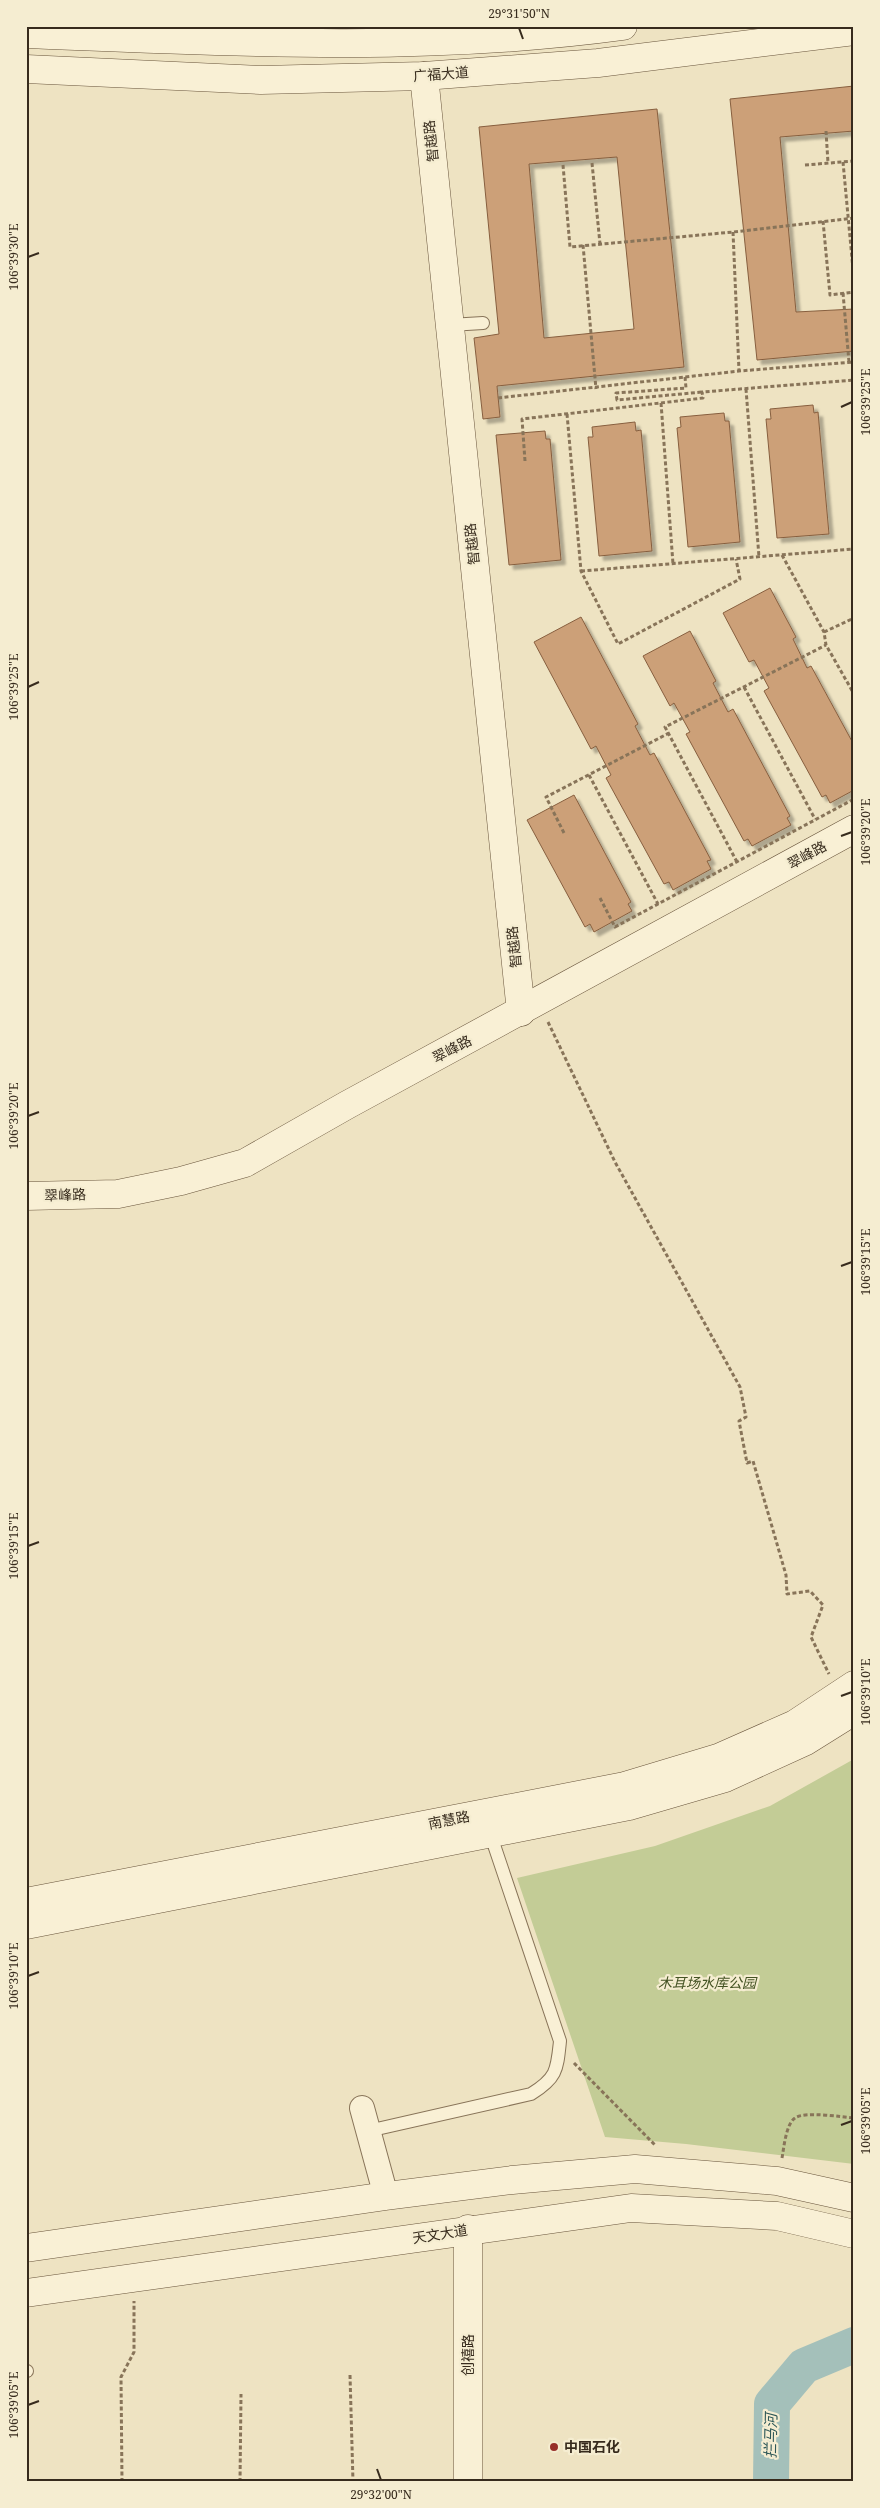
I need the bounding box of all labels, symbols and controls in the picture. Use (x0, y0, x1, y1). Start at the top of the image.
text: 29°31'50"N (488, 5, 550, 22)
street label: 广福大道 (412, 62, 470, 85)
street label: 智越路 (419, 119, 442, 163)
text: 106°39'30"E (5, 224, 22, 290)
text: 106°39'25"E (857, 369, 874, 435)
street label: 智越路 (460, 522, 483, 566)
text: 106°39'25"E (5, 654, 22, 720)
text: 106°39'20"E (857, 799, 874, 865)
street label: 翠峰路 (784, 836, 830, 873)
street label: 智越路 (502, 925, 525, 969)
street label: 翠峰路 (429, 1030, 475, 1067)
text: 106°39'20"E (5, 1083, 22, 1149)
street label: 翠峰路 (44, 1184, 86, 1205)
text: 106°39'15"E (857, 1229, 874, 1295)
text: 106°39'15"E (5, 1513, 22, 1579)
text: 106°39'10"E (857, 1659, 874, 1725)
street label: 南慧路 (426, 1806, 471, 1833)
text: 106°39'10"E (5, 1943, 22, 2009)
park label: 木耳场水库公园 (658, 1973, 758, 1992)
text: 106°39'05"E (857, 2088, 874, 2154)
street label: 天文大道 (411, 2220, 469, 2247)
street label: 创禧路 (458, 2334, 477, 2376)
text: 106°39'05"E (5, 2372, 22, 2438)
water label: 拦马河 (760, 2410, 780, 2459)
place label: 中国石化 (564, 2437, 620, 2456)
marker: 中国石化 (548, 2441, 560, 2453)
text: 29°32'00"N (350, 2486, 412, 2503)

